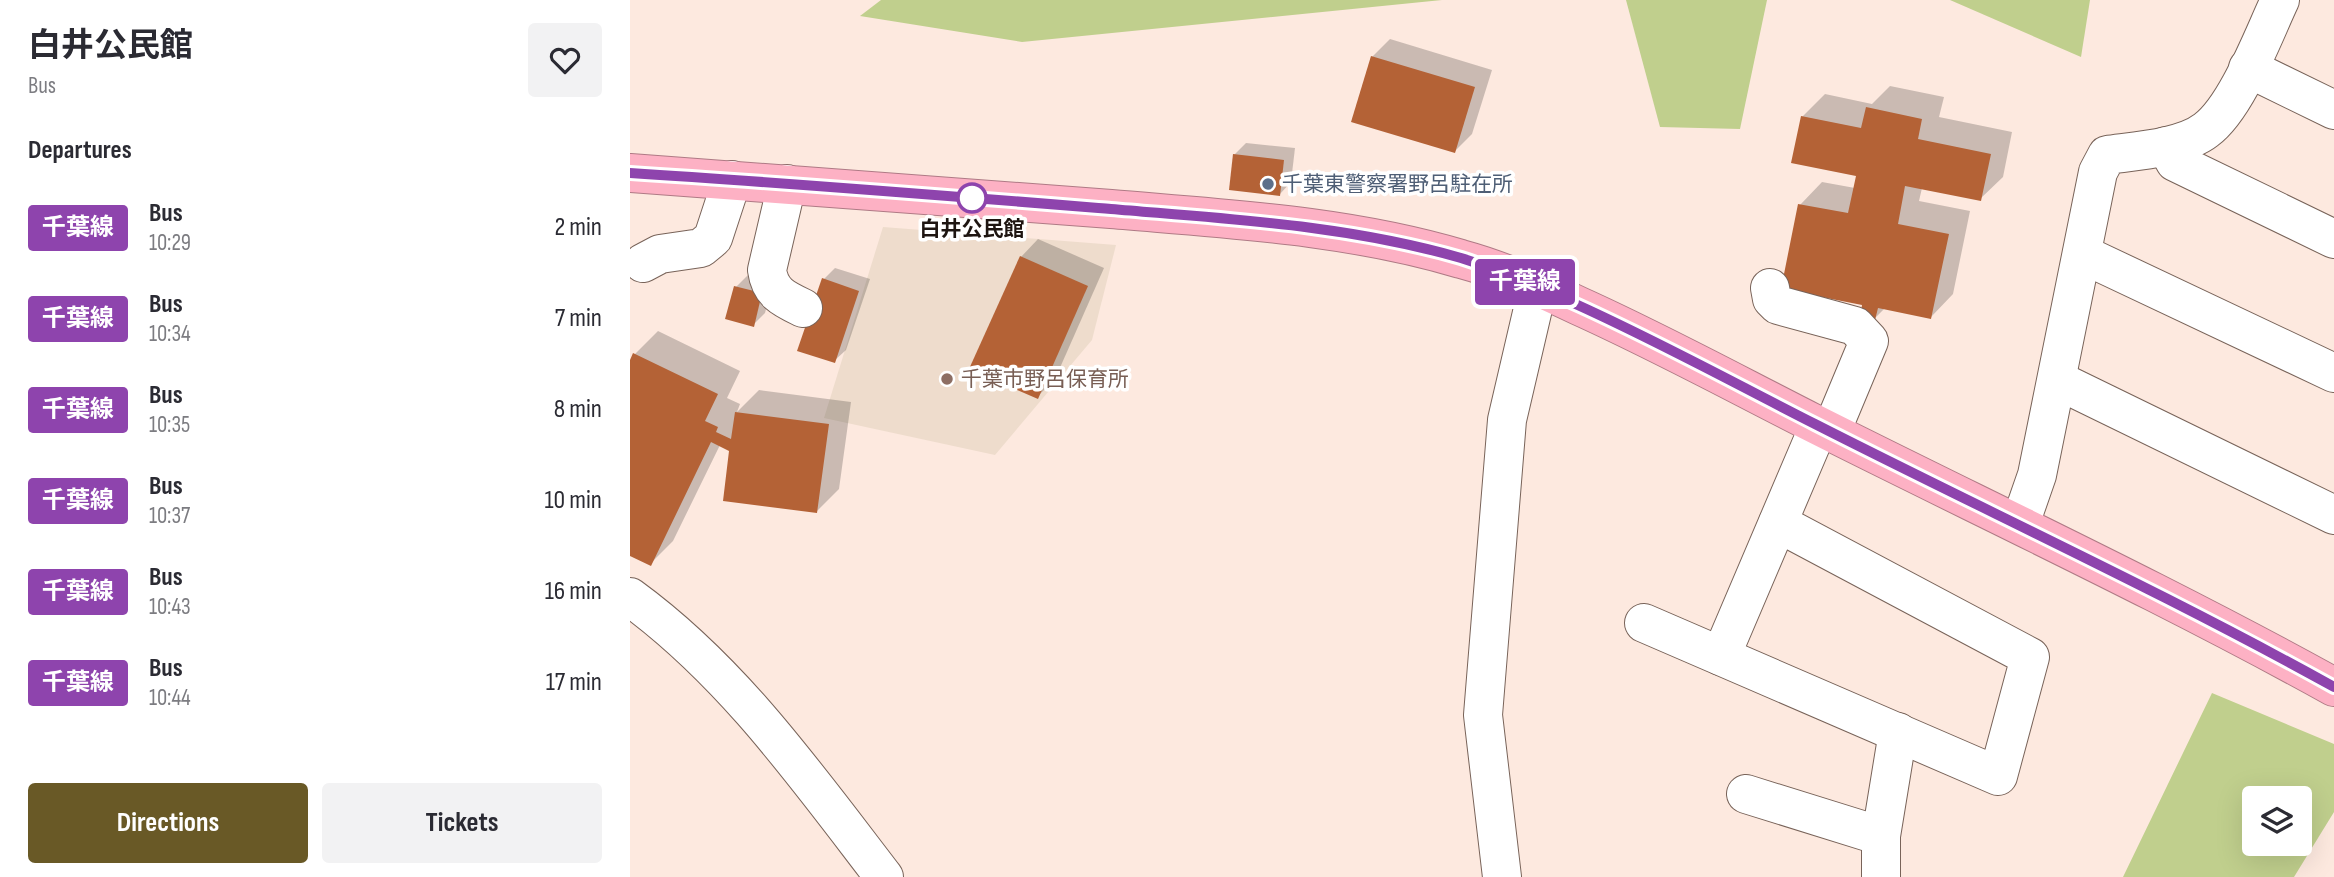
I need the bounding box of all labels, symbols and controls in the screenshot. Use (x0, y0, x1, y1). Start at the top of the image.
button: heart (528, 23, 602, 97)
text: 白井公民館 (28, 26, 193, 66)
text: Bus (28, 72, 56, 100)
text: Departures (28, 135, 132, 166)
place label: 千葉東警察署野呂駐在所 (1282, 172, 1513, 197)
marker: 千葉東警察署野呂駐在所 (1260, 176, 1276, 192)
marker: 白井公民館 (957, 183, 987, 213)
text: Bus (149, 198, 183, 229)
text: 2 min (554, 212, 602, 243)
text: 千葉線 (42, 213, 114, 242)
place label: 白井公民館 (920, 217, 1025, 242)
text: 10:29 (149, 229, 191, 257)
line badge: 千葉線 (1485, 259, 1565, 305)
text: 千葉線 (1489, 267, 1561, 296)
text: Bus (149, 289, 183, 320)
text: 7 min (555, 303, 602, 334)
text: 千葉線 (42, 304, 114, 333)
text: 10:34 (149, 320, 191, 348)
place label: 千葉市野呂保育所 (961, 367, 1129, 392)
marker: 千葉市野呂保育所 (939, 371, 955, 387)
text: Bus (149, 380, 183, 411)
text: 8 min (554, 394, 602, 425)
text: 千葉線 (42, 395, 114, 424)
text: 10:35 (149, 411, 190, 439)
text: Bus (149, 471, 183, 502)
text: 10 min (545, 485, 602, 516)
text: 千葉線 (42, 486, 114, 515)
text: 10:37 (149, 502, 190, 530)
text: Bus (149, 562, 183, 593)
text: 16 min (545, 576, 602, 607)
text: 千葉線 (42, 577, 114, 606)
text: 10:43 (149, 593, 191, 621)
text: Bus (149, 653, 183, 684)
text: 17 min (546, 667, 602, 698)
text: 千葉線 (42, 668, 114, 697)
text: 10:44 (149, 684, 191, 712)
button: Directions (28, 783, 308, 863)
button: Tickets (322, 783, 602, 863)
map controls (2242, 786, 2312, 856)
button: layers (2242, 786, 2312, 856)

